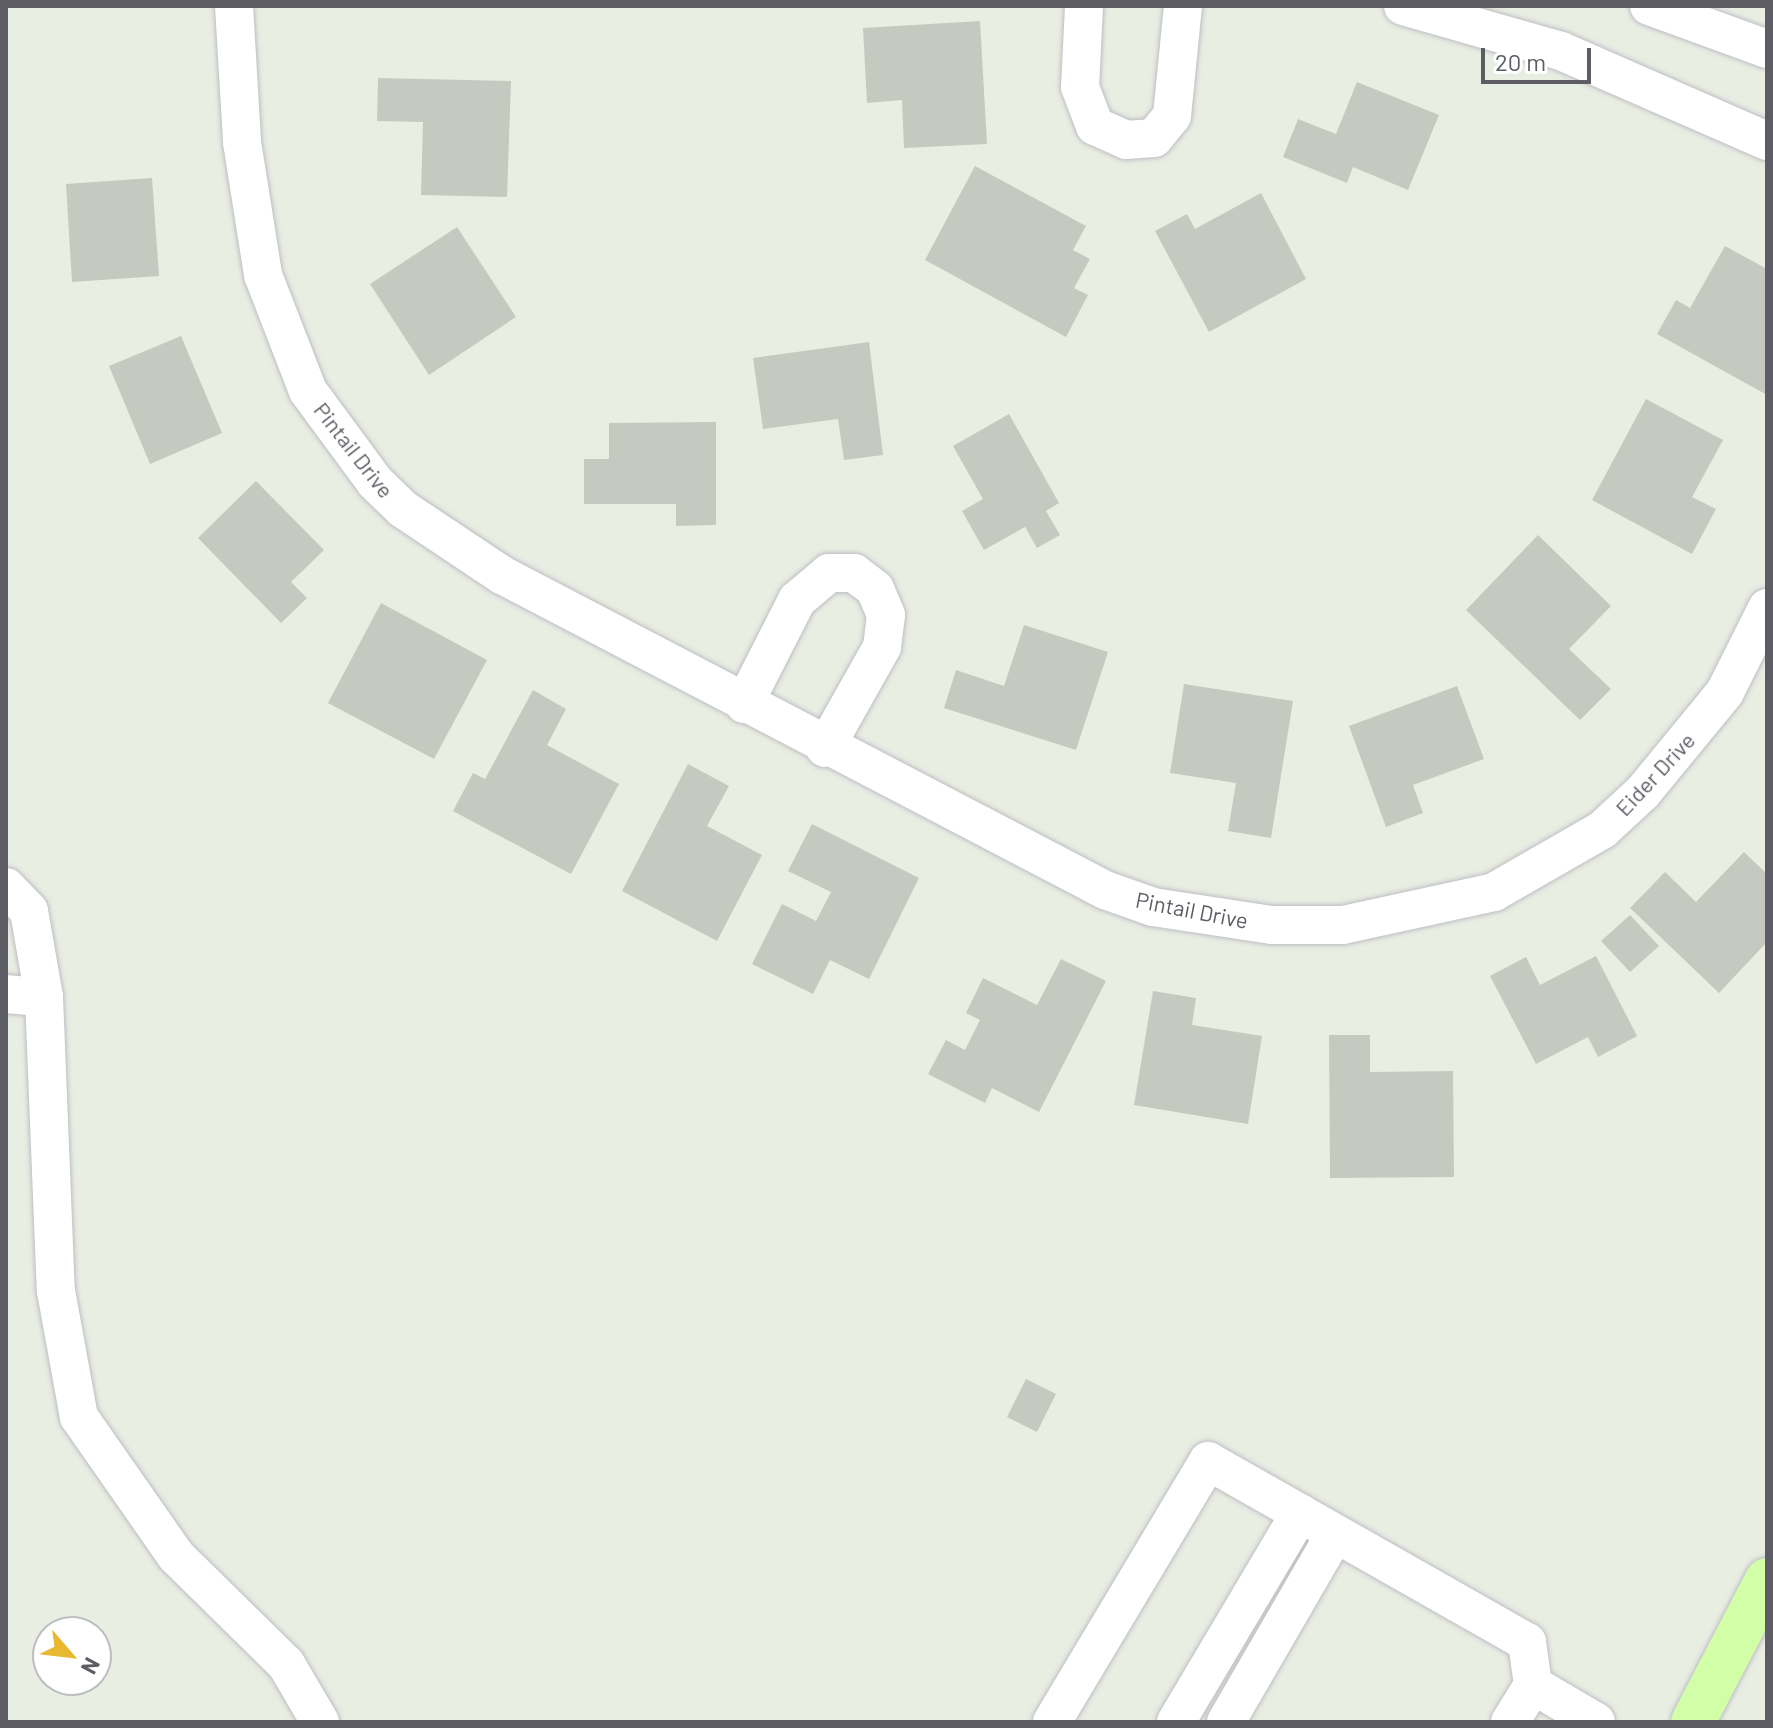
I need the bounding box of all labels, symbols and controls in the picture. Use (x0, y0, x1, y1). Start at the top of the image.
scale bar (1485, 32, 1595, 82)
text: 20 m (1495, 47, 1546, 76)
street label: Pintail Drive (309, 397, 399, 503)
street label: Eider Drive (1610, 727, 1700, 821)
street label: Pintail Drive (1134, 886, 1250, 934)
north arrow (32, 1616, 112, 1696)
text: N (77, 1654, 106, 1679)

